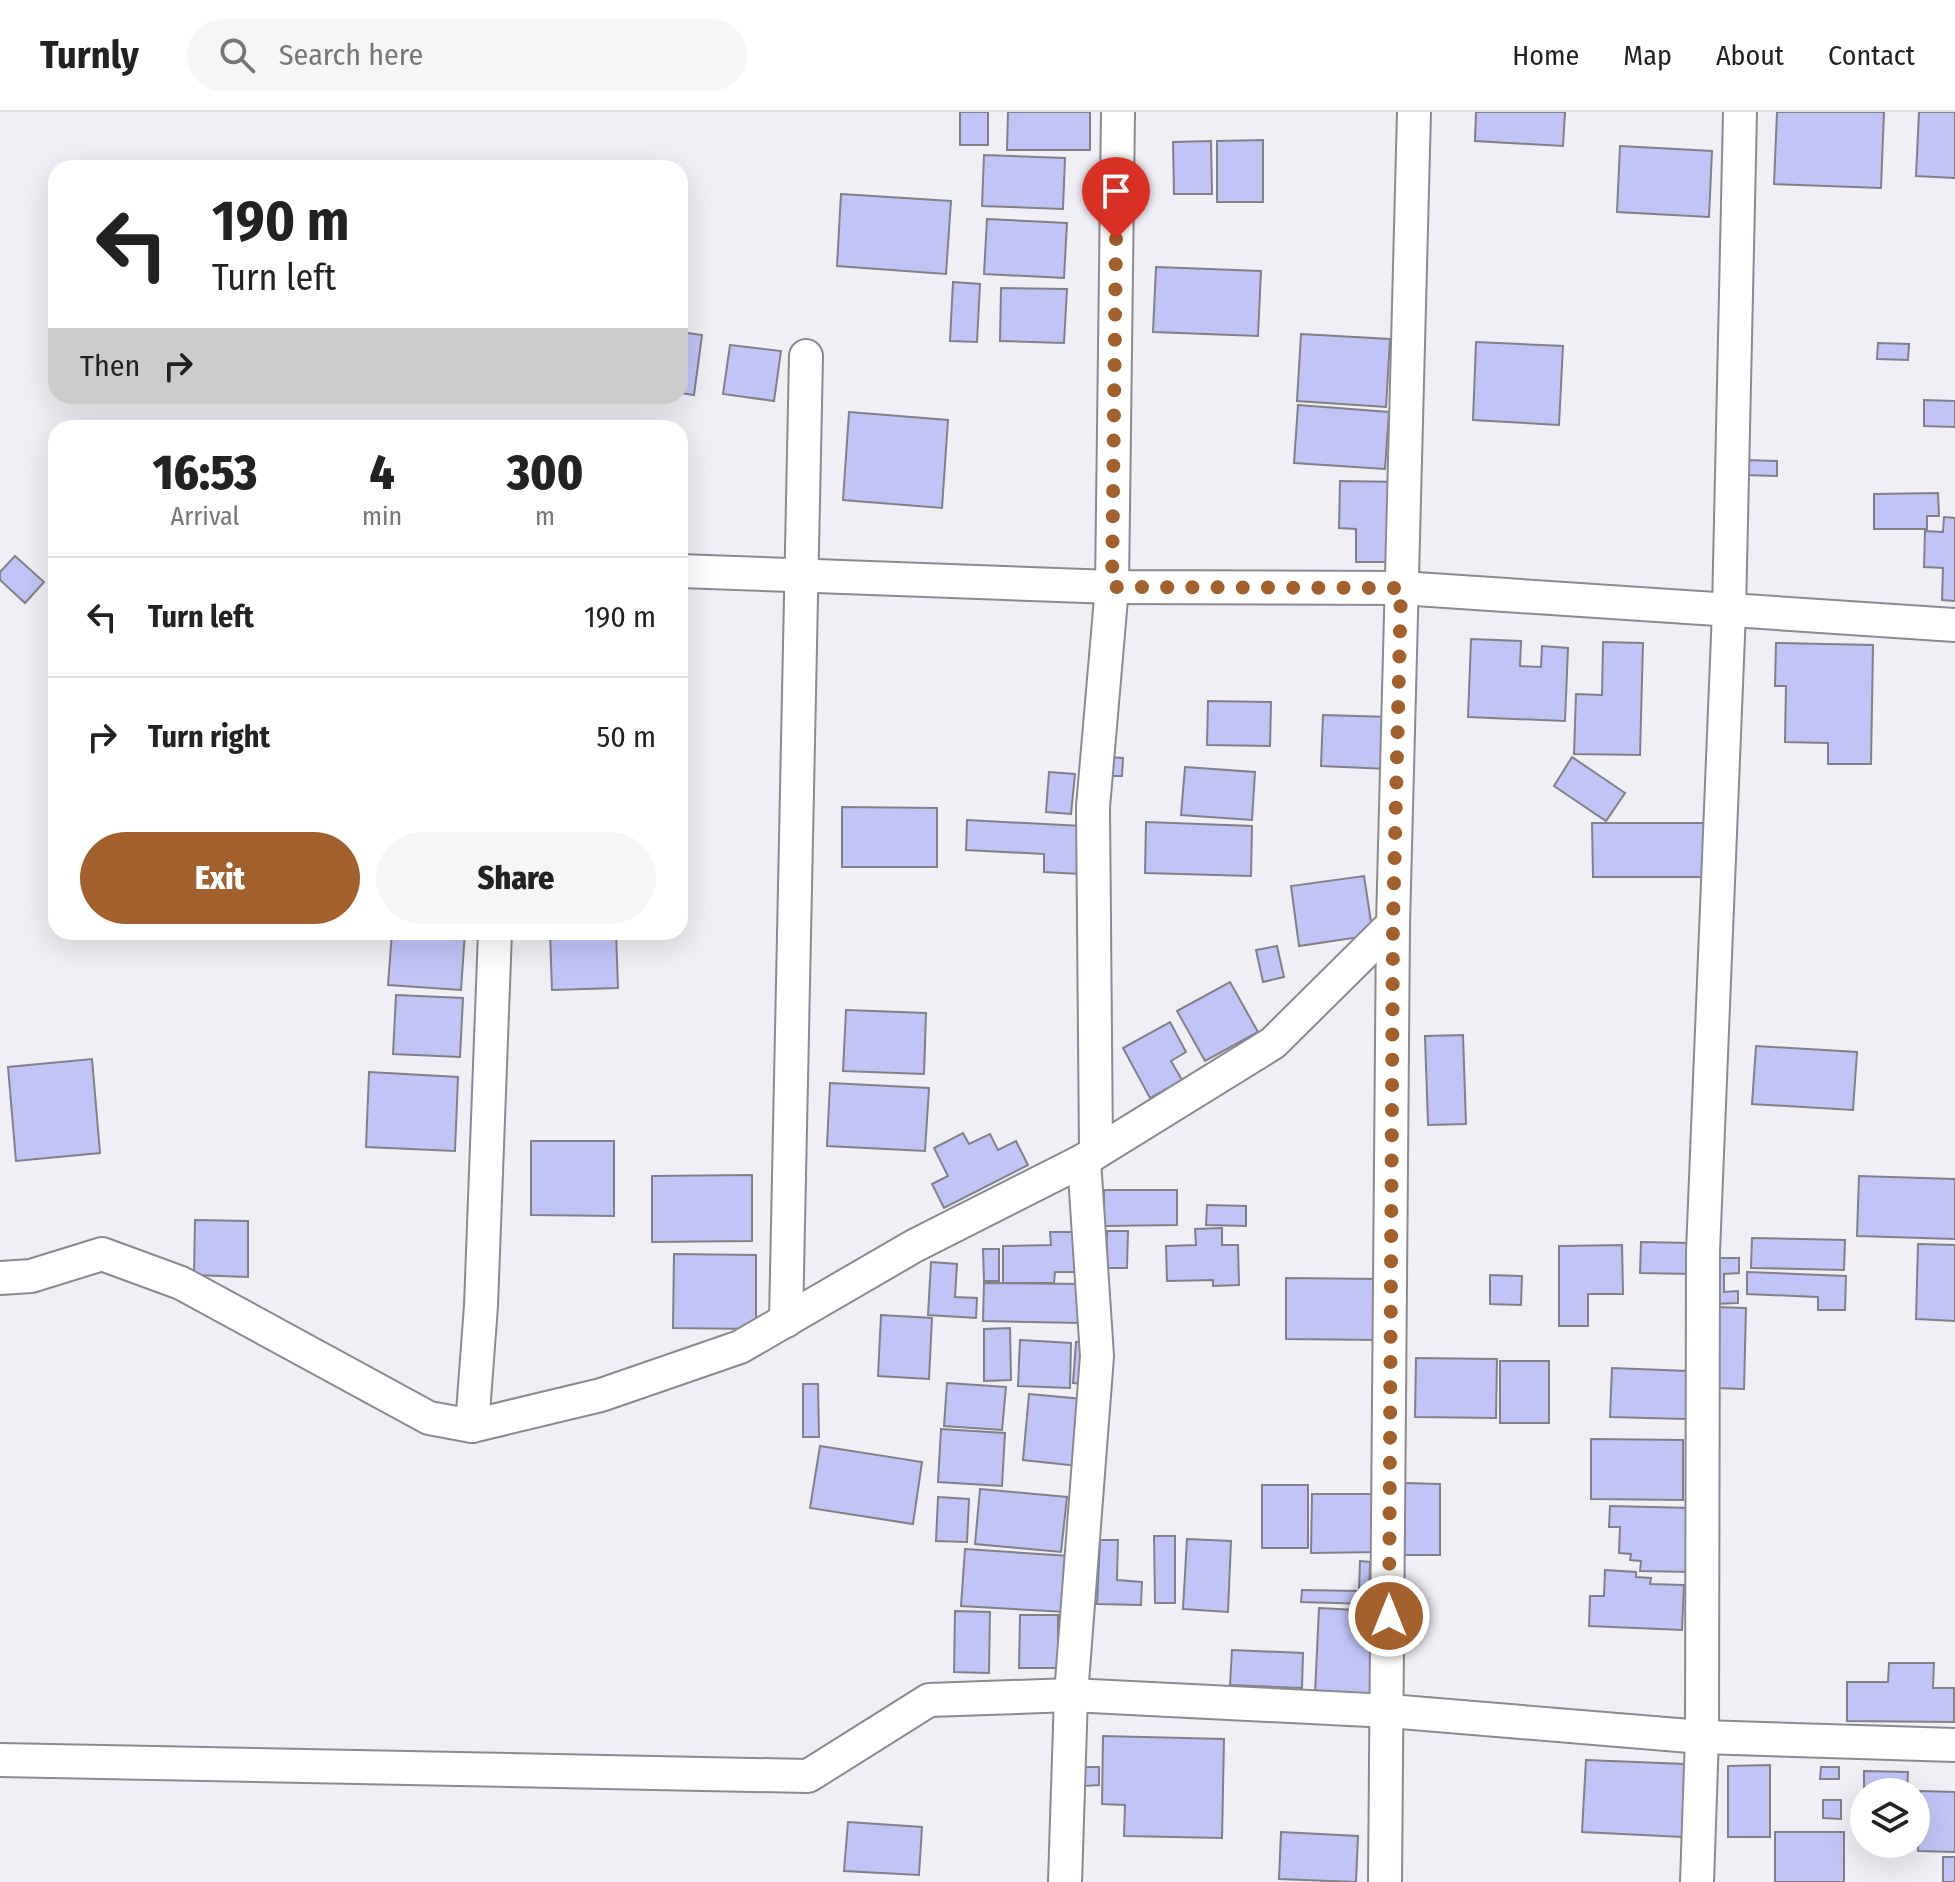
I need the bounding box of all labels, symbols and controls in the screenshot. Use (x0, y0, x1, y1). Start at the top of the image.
search box (187, 19, 747, 91)
text: Turnly (40, 32, 139, 78)
icon: search (215, 33, 259, 77)
text: Search here (279, 37, 423, 73)
text: Home (1512, 39, 1579, 72)
text: Map (1623, 39, 1672, 72)
text: About (1716, 39, 1784, 72)
text: Contact (1828, 39, 1915, 72)
pin (1082, 157, 1150, 239)
icon: arrive (1094, 169, 1138, 213)
text: 190 m (212, 188, 350, 255)
icon: left (80, 192, 184, 296)
text: Turn left (212, 256, 336, 300)
icon: right (156, 344, 200, 388)
text: Then (80, 348, 140, 384)
text: 16:53 (153, 444, 257, 502)
text: 4 (370, 444, 395, 502)
text: 300 (507, 444, 583, 502)
text: Arrival (171, 501, 239, 532)
text: min (362, 501, 402, 532)
text: m (535, 501, 555, 532)
icon: left (80, 595, 124, 639)
text: Turn left (148, 599, 254, 635)
text: 190 m (584, 599, 656, 635)
icon: right (80, 715, 124, 759)
text: Turn right (148, 719, 270, 755)
text: 50 m (596, 719, 656, 755)
button: Exit (80, 832, 360, 924)
button: Share (376, 832, 656, 924)
position arrow (1347, 1574, 1431, 1658)
map controls (1850, 1778, 1930, 1858)
button: layers (1850, 1778, 1930, 1858)

